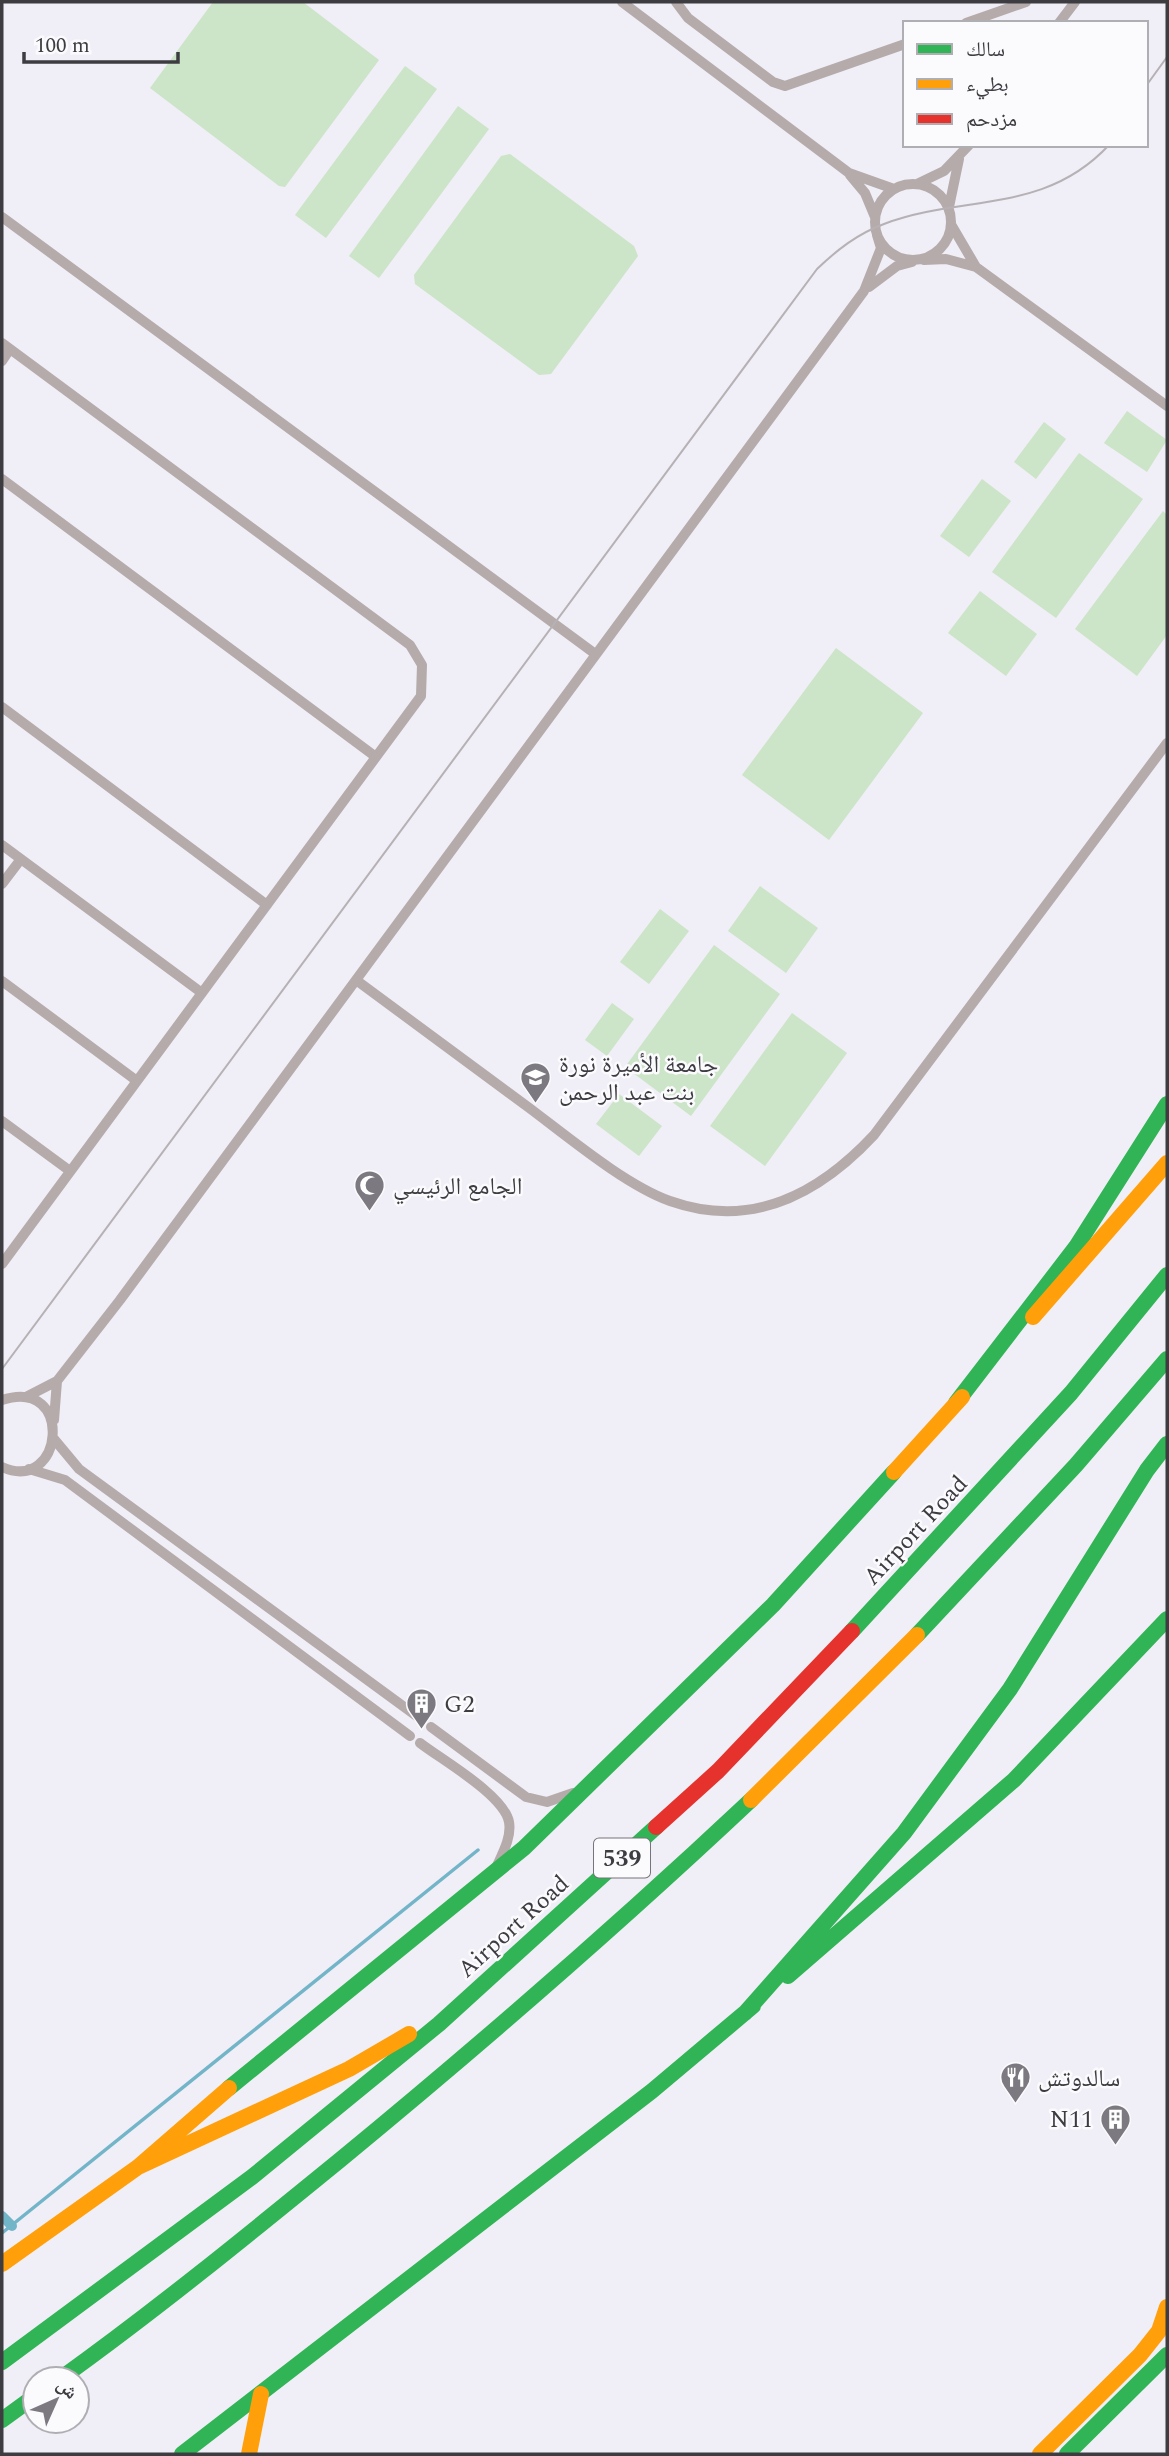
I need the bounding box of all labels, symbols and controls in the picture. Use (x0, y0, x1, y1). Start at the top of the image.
scale bar (24, 21, 178, 65)
legend (903, 21, 1148, 147)
text: 100 m (35, 30, 90, 62)
text: سالك (966, 34, 1005, 66)
text: بطيء (966, 69, 1009, 101)
text: مزدحم (966, 104, 1017, 136)
place label: جامعة الأميرة نورة بنت عبد الرحمن (559, 1047, 718, 1111)
school or university icon: جامعة الأميرة نورة بنت عبد الرحمن (519, 1061, 553, 1105)
mosque icon: الجامع الرئيسي (353, 1169, 387, 1213)
place label: الجامع الرئيسي (393, 1169, 522, 1205)
street label: Airport Road (855, 1467, 977, 1594)
building icon: G2 (404, 1687, 438, 1731)
place label: G2 (444, 1687, 474, 1723)
road number: 539 (594, 1839, 650, 1878)
street label: Airport Road (450, 1867, 578, 1987)
restaurant icon: سالدوتش (998, 2061, 1032, 2105)
place label: سالدوتش (1038, 2061, 1120, 2097)
place label: N11 (1050, 2102, 1093, 2138)
building icon: N11 (1099, 2102, 1133, 2146)
north arrow (21, 2365, 91, 2435)
text: ش (50, 2372, 84, 2406)

